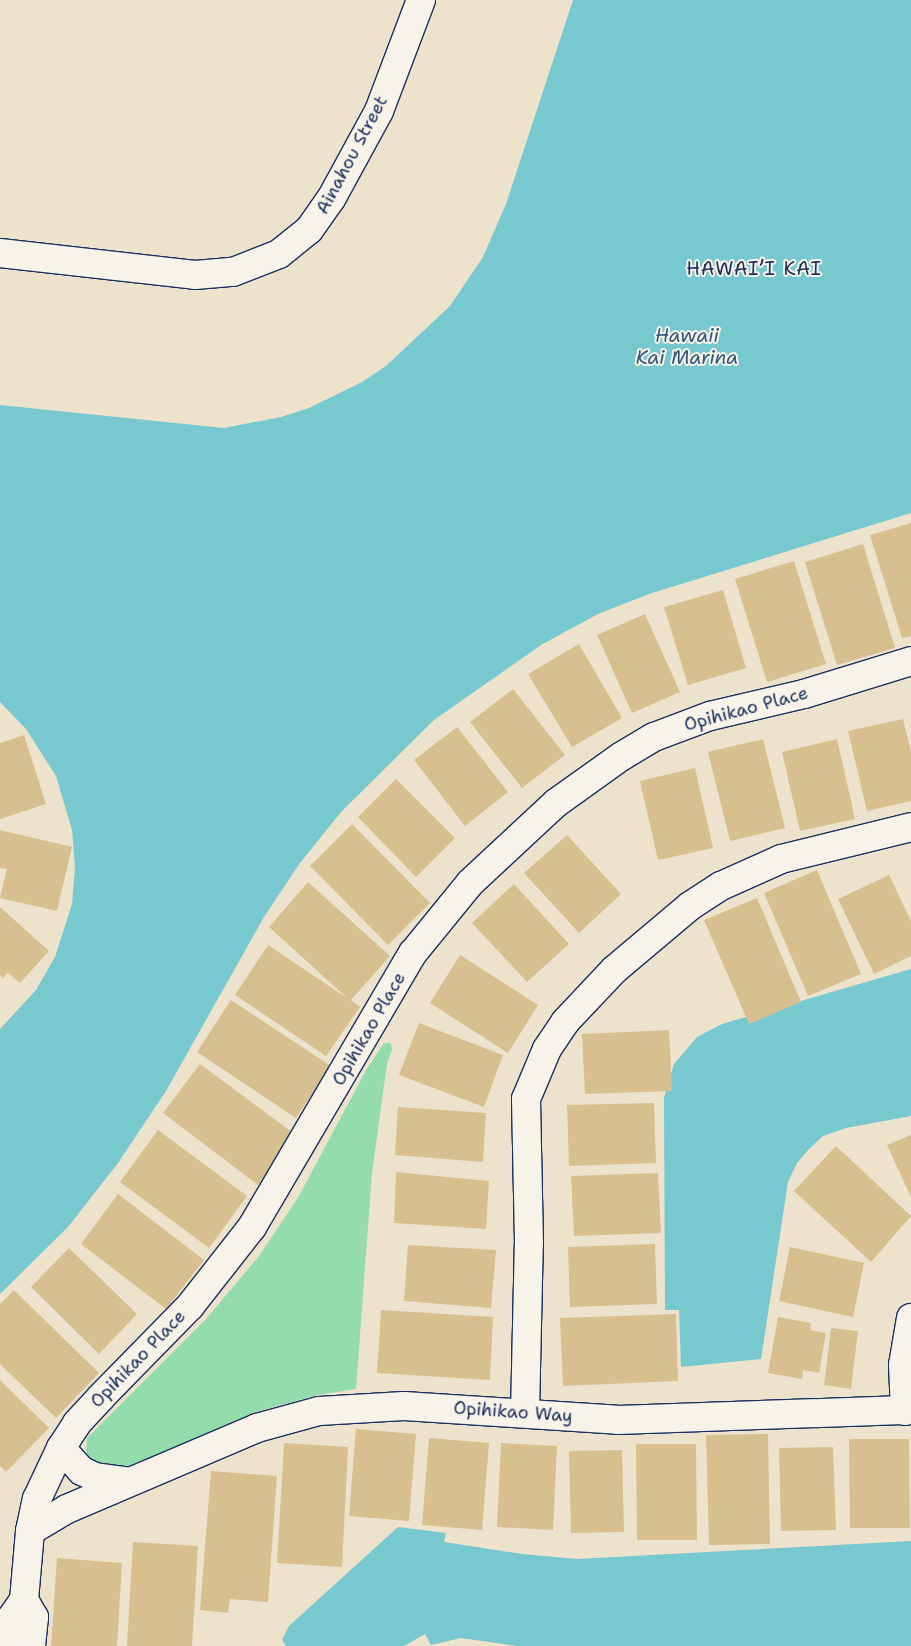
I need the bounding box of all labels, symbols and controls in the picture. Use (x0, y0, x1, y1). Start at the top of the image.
street label: Ainahou Street (312, 92, 392, 218)
district label: HAWAI’I KAI (685, 258, 823, 280)
water label: Hawaii Kai Marina (636, 325, 738, 369)
street label: Opihikao Place (682, 682, 810, 736)
street label: Opihikao Place (328, 968, 410, 1090)
street label: Opihikao Place (86, 1306, 190, 1412)
street label: Opihikao Way (453, 1397, 573, 1427)

